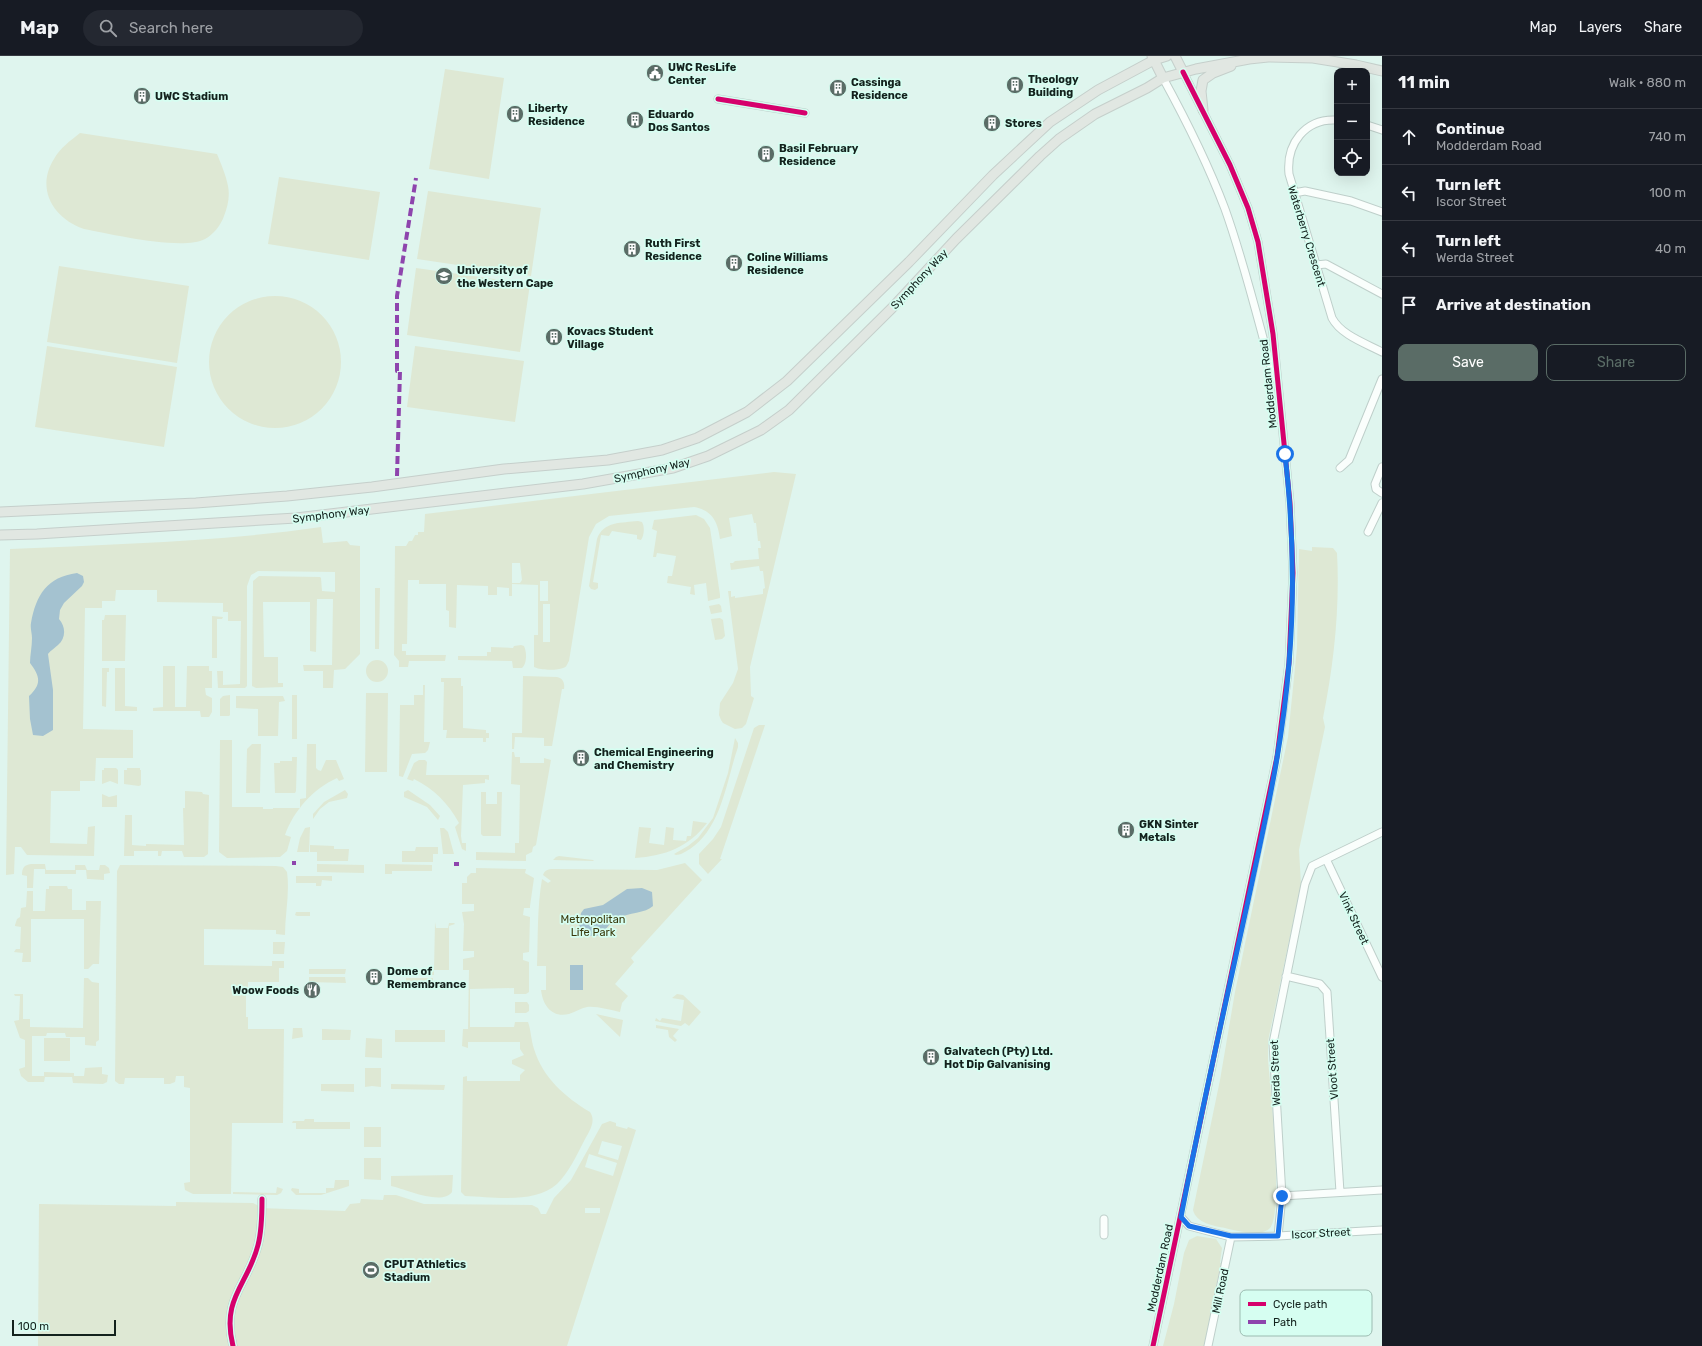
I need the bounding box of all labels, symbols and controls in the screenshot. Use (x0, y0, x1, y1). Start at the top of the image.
search box (83, 10, 363, 46)
text: Map (20, 16, 59, 39)
icon: search (97, 17, 119, 39)
text: Search here (129, 19, 213, 37)
text: Map (1530, 19, 1557, 36)
text: Layers (1579, 19, 1622, 36)
text: Share (1644, 19, 1682, 36)
place label: UWC ResLife Center (668, 61, 737, 87)
public building icon: UWC ResLife Center (645, 63, 665, 83)
map controls (1334, 68, 1370, 176)
button: + (1334, 68, 1370, 104)
text: 11 min (1398, 72, 1450, 92)
place label: Theology Building (1028, 73, 1079, 99)
building icon: Theology Building (1005, 75, 1025, 95)
text: Walk · 880 m (1609, 75, 1686, 90)
place label: Cassinga Residence (851, 76, 908, 102)
building icon: Cassinga Residence (828, 78, 848, 98)
building icon: UWC Stadium (132, 86, 152, 106)
place label: UWC Stadium (155, 90, 228, 103)
place label: Liberty Residence (528, 102, 585, 128)
building icon: Liberty Residence (505, 104, 525, 124)
button: − (1334, 104, 1370, 140)
place label: Eduardo Dos Santos (648, 108, 710, 134)
building icon: Eduardo Dos Santos (625, 110, 645, 130)
building icon: Stores (982, 113, 1002, 133)
place label: Stores (1005, 117, 1042, 130)
text: Continue (1436, 120, 1505, 138)
icon: ahead (1398, 126, 1420, 148)
text: 740 m (1649, 129, 1686, 144)
text: Modderdam Road (1436, 138, 1542, 153)
button: locate (1334, 140, 1370, 176)
place label: Basil February Residence (779, 142, 859, 168)
building icon: Basil February Residence (756, 144, 776, 164)
text: Turn left (1436, 176, 1501, 194)
icon: left (1398, 182, 1420, 204)
street label: Waterberry Crescent (1285, 184, 1328, 289)
text: 100 m (1649, 185, 1686, 200)
text: Iscor Street (1436, 194, 1506, 209)
text: Turn left (1436, 232, 1501, 250)
place label: Ruth First Residence (645, 237, 702, 263)
icon: left (1398, 238, 1420, 260)
building icon: Ruth First Residence (622, 239, 642, 259)
text: 40 m (1655, 241, 1686, 256)
street label: Symphony Way (888, 247, 951, 312)
text: Werda Street (1436, 250, 1514, 265)
place label: Coline Williams Residence (747, 251, 828, 277)
building icon: Coline Williams Residence (724, 253, 744, 273)
place label: University of the Western Cape (457, 264, 554, 290)
school or university icon: University of the Western Cape (434, 266, 454, 286)
icon: arrive (1398, 294, 1420, 316)
text: Arrive at destination (1436, 296, 1591, 314)
place label: Kovacs Student Village (567, 325, 653, 351)
building icon: Kovacs Student Village (544, 327, 564, 347)
street label: Modderdam Road (1257, 339, 1280, 429)
button: Save (1398, 344, 1538, 381)
button: Share (1546, 344, 1686, 381)
route start (1276, 445, 1294, 463)
street label: Symphony Way (613, 455, 691, 486)
street label: Symphony Way (292, 503, 370, 526)
place label: Chemical Engineering and Chemistry (594, 746, 714, 772)
building icon: Chemical Engineering and Chemistry (571, 748, 591, 768)
place label: GKN Sinter Metals (1139, 818, 1199, 844)
building icon: GKN Sinter Metals (1116, 820, 1136, 840)
street label: Vink Street (1336, 890, 1372, 947)
park label: Metropolitan Life Park (561, 913, 625, 939)
place label: Dome of Remembrance (387, 965, 467, 991)
building icon: Dome of Remembrance (364, 967, 384, 987)
restaurant icon: Woow Foods (302, 980, 322, 1000)
place label: Woow Foods (232, 984, 299, 997)
street label: Vloot Street (1324, 1037, 1341, 1100)
street label: Werda Street (1268, 1039, 1283, 1106)
place label: Galvatech (Pty) Ltd. Hot Dip Galvanising (944, 1045, 1053, 1071)
building icon: Galvatech (Pty) Ltd. Hot Dip Galvanising (921, 1047, 941, 1067)
route end (1273, 1187, 1291, 1205)
street label: Modderdam Road (1145, 1223, 1176, 1313)
street label: Iscor Street (1291, 1225, 1352, 1242)
place label: CPUT Athletics Stadium (384, 1258, 466, 1284)
sports icon: CPUT Athletics Stadium (361, 1260, 381, 1280)
street label: Mill Road (1209, 1267, 1232, 1315)
legend (1240, 1290, 1372, 1336)
text: Cycle path (1273, 1298, 1327, 1311)
text: Path (1273, 1316, 1297, 1329)
scale bar (12, 1318, 116, 1337)
text: 100 m (18, 1320, 49, 1333)

